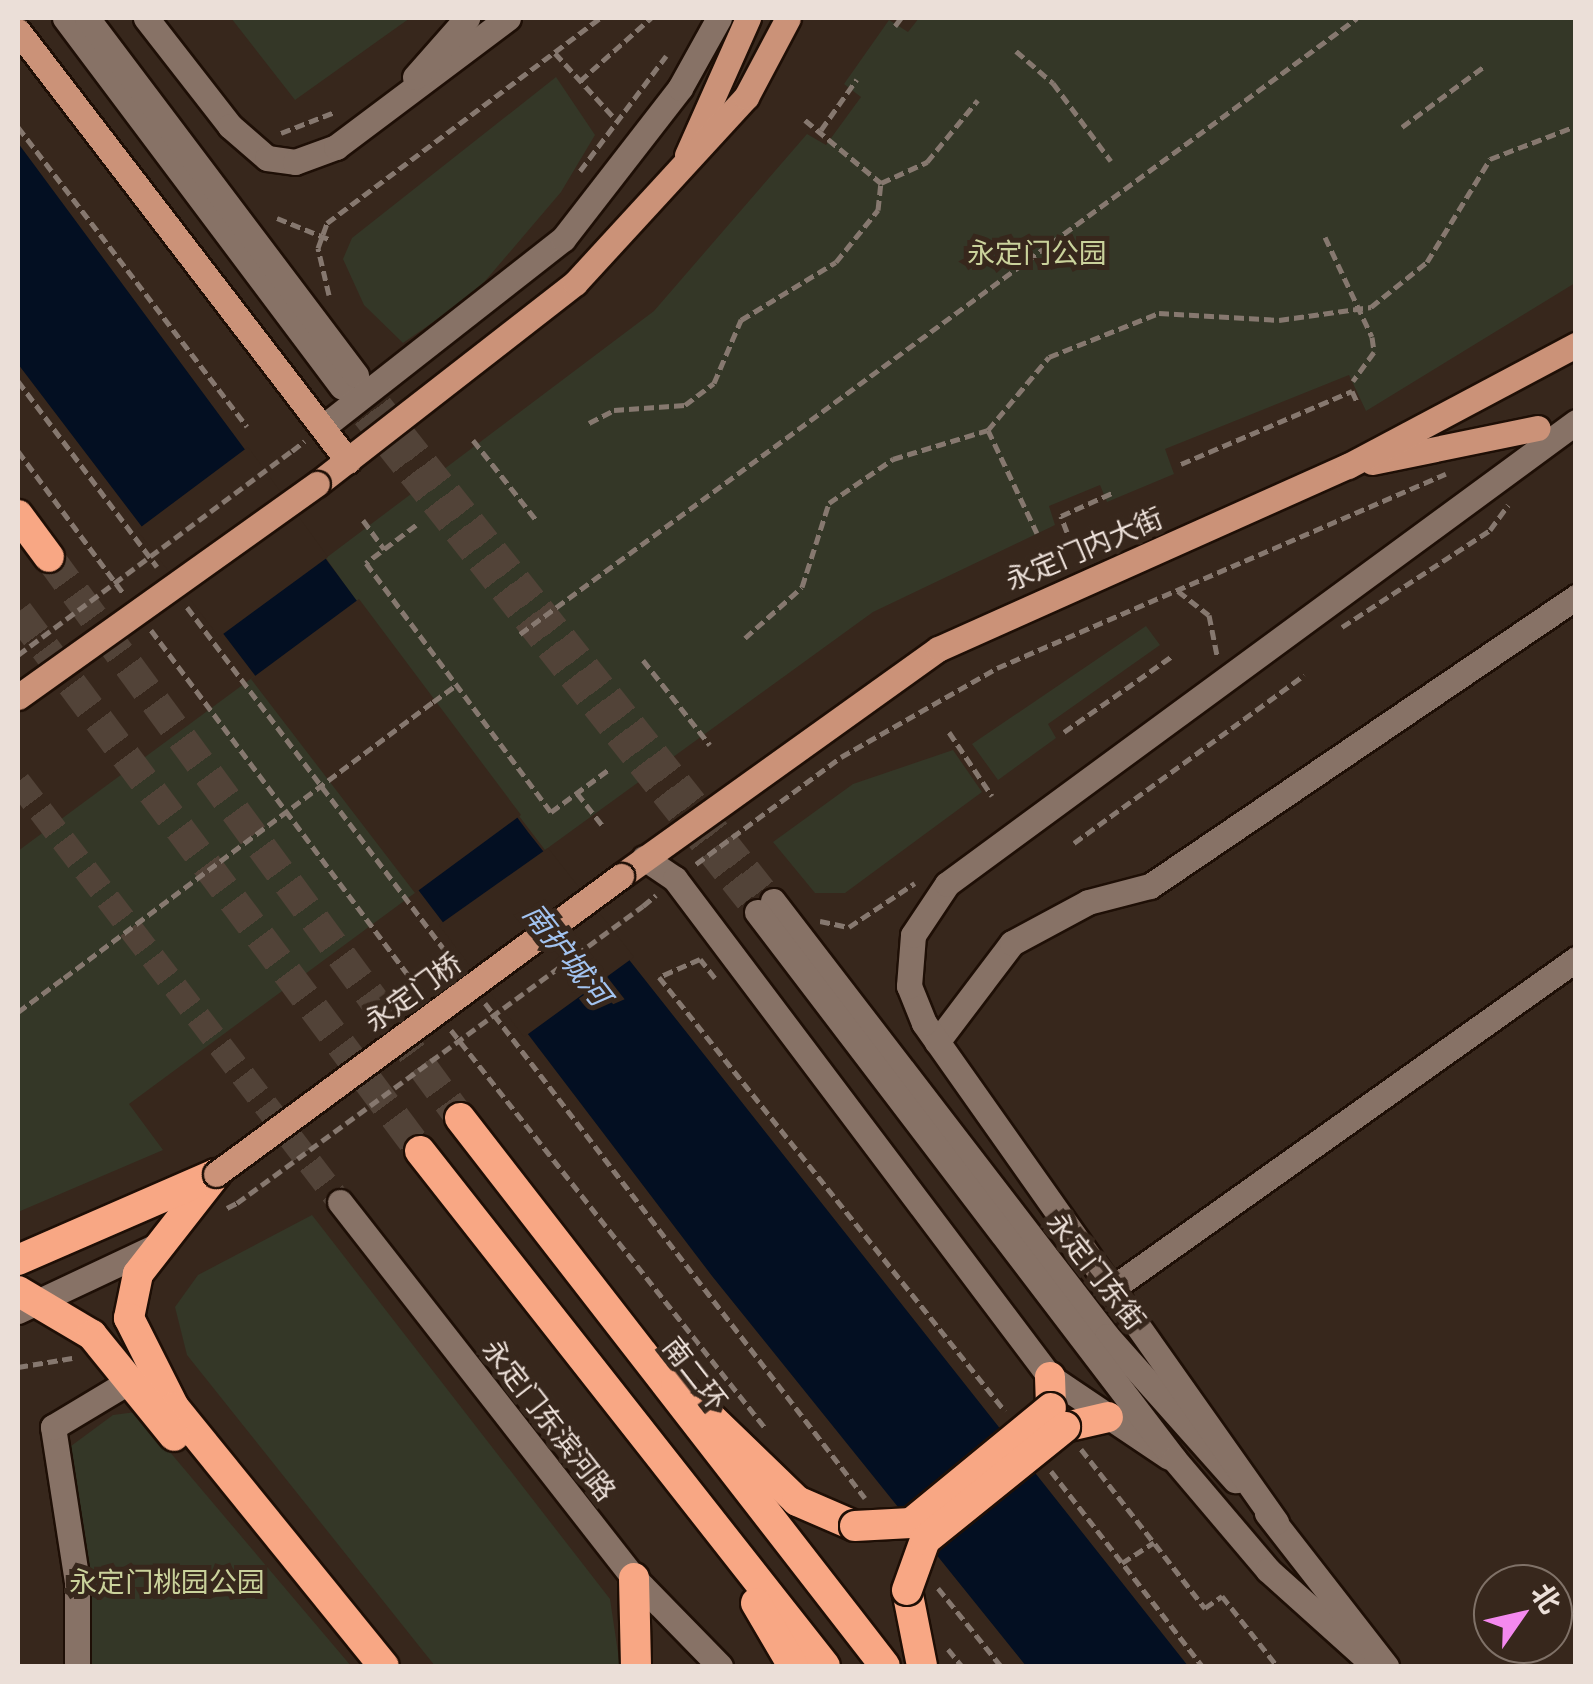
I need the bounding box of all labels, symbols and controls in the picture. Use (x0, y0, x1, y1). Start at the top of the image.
park label: 永定门公园 (967, 236, 1107, 270)
street label: 永定门内大街 (1000, 501, 1168, 597)
water label: 南护城河 (516, 896, 618, 1012)
street label: 永定门桥 (358, 945, 468, 1039)
street label: 永定门东街 (1040, 1205, 1152, 1337)
street label: 南二环 (656, 1331, 734, 1417)
street label: 永定门东滨河路 (475, 1332, 623, 1508)
north arrow (1473, 1564, 1573, 1664)
park label: 永定门桃园公园 (69, 1565, 265, 1599)
text: 北 (1523, 1576, 1570, 1620)

